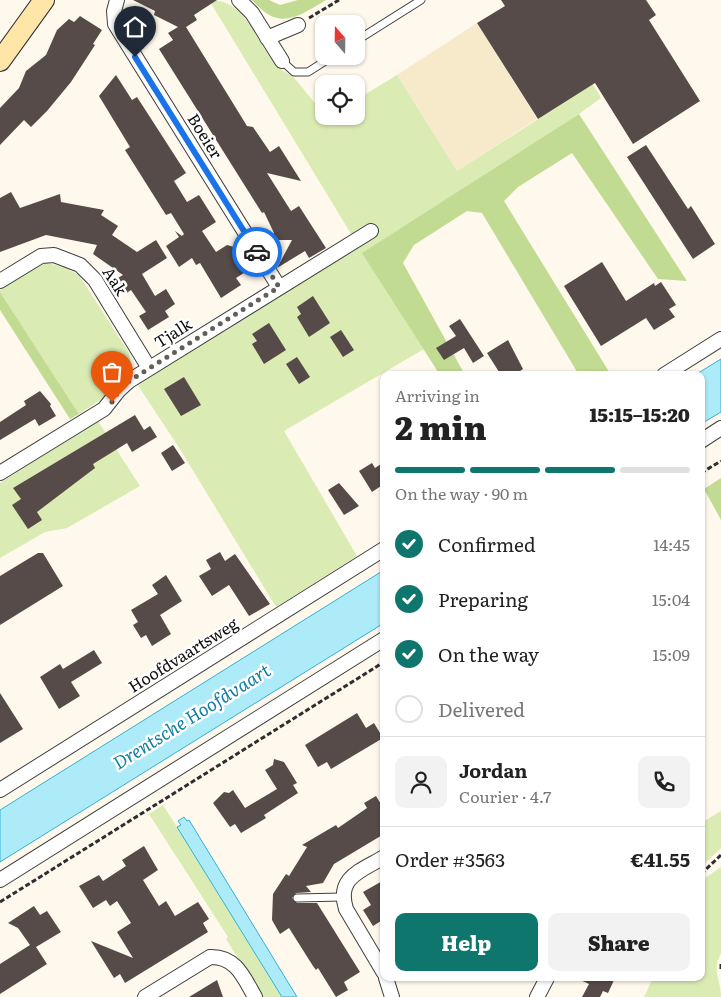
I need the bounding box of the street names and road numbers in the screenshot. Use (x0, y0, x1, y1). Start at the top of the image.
street label: Boeier (183, 108, 229, 163)
street label: Aak (98, 261, 134, 300)
street label: Tjalk (149, 311, 196, 353)
street label: Hoofdvaartsweg (123, 611, 242, 698)

